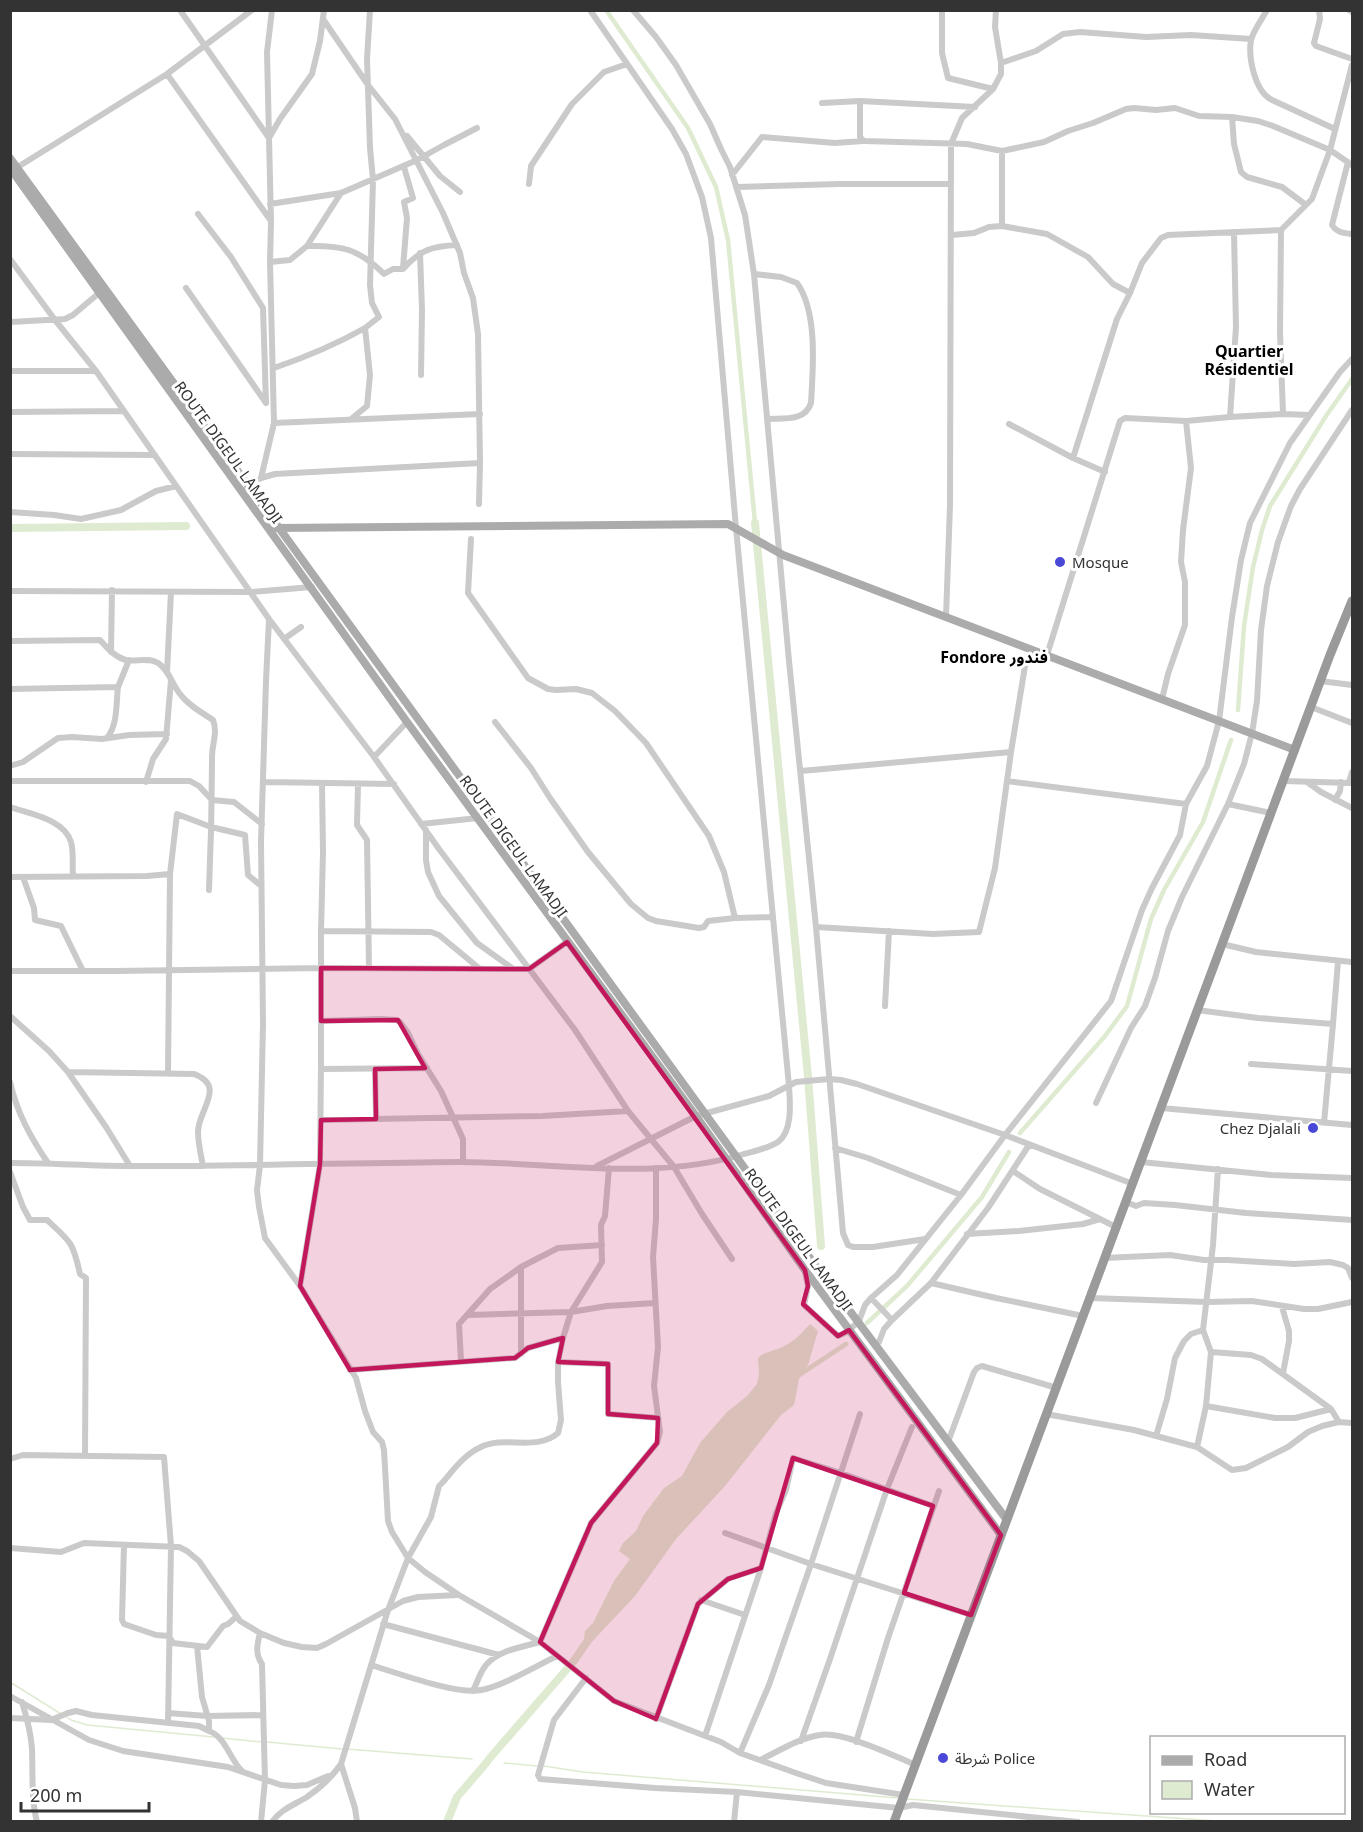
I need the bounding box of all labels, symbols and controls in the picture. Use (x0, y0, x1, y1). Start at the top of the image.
district label: Quartier Résidentiel (1205, 340, 1293, 380)
street label: ROUTE DIGEUL LAMADJI (171, 377, 287, 527)
place label: Mosque (1072, 552, 1129, 572)
marker: Mosque (1053, 555, 1067, 569)
district label: Fondore فندور (940, 646, 1048, 668)
street label: ROUTE DIGEUL LAMADJI (456, 771, 572, 921)
place label: Chez Djalali (1220, 1118, 1301, 1138)
marker: Chez Djalali (1306, 1121, 1320, 1135)
street label: ROUTE DIGEUL LAMADJI (741, 1164, 857, 1314)
legend (1150, 1736, 1345, 1814)
text: Road (1204, 1747, 1247, 1771)
place label: شرطة Police (955, 1748, 1035, 1768)
marker: شرطة Police (936, 1751, 950, 1765)
scale bar (21, 1775, 148, 1813)
text: Water (1204, 1777, 1255, 1801)
text: 200 m (30, 1783, 82, 1807)

